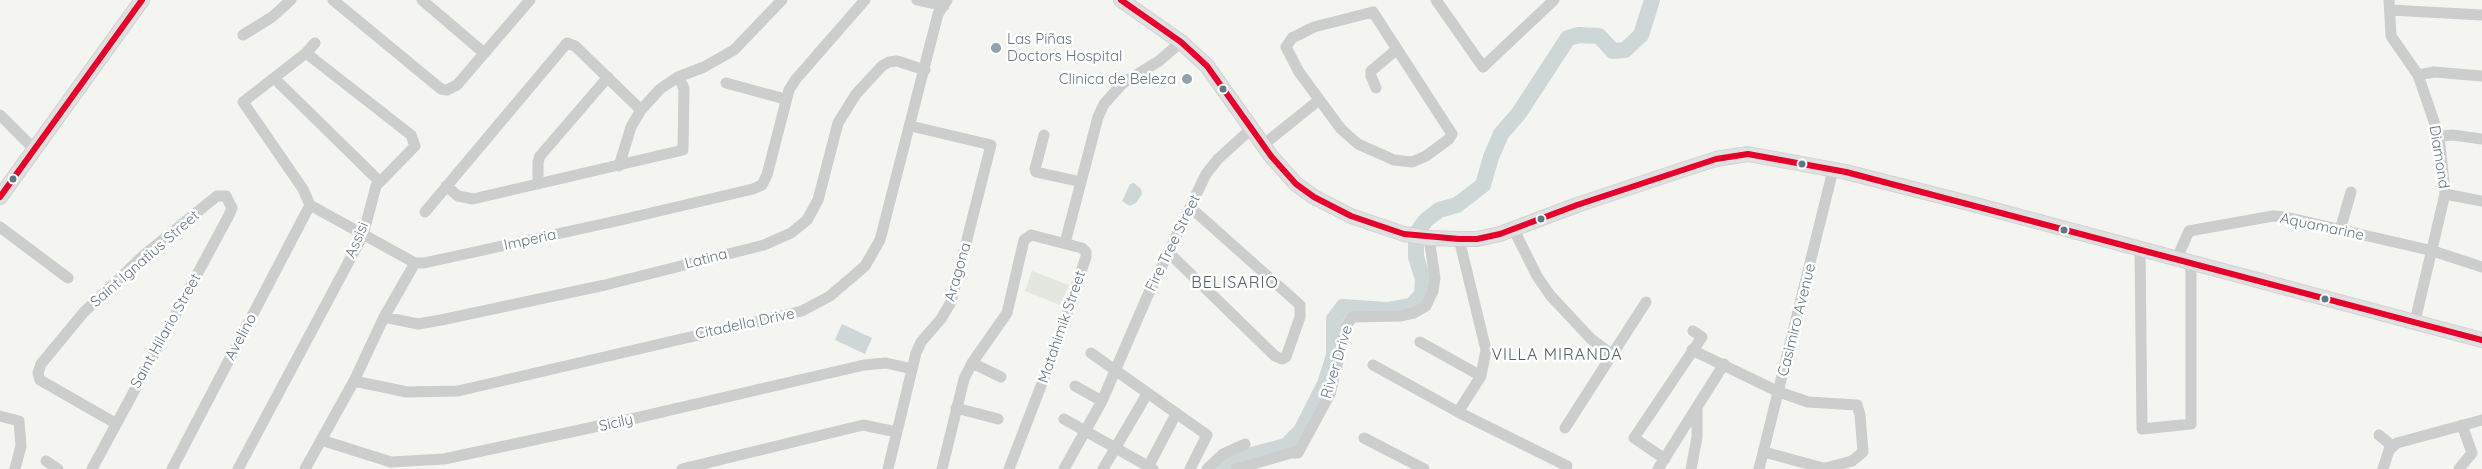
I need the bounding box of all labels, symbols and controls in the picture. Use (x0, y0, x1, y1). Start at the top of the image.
place label: Las Piñas Doctors Hospital (1007, 30, 1123, 65)
marker: Las Piñas Doctors Hospital (989, 41, 1003, 55)
place label: Clinica de Beleza (1059, 70, 1176, 88)
marker: Clinica de Beleza (1180, 72, 1194, 86)
unlabelled marker (1218, 84, 1228, 94)
street label: Diamond (2425, 124, 2453, 190)
unlabelled marker (1797, 159, 1807, 169)
unlabelled marker (8, 174, 18, 184)
street label: Fire Tree Street (1142, 192, 1204, 294)
street label: Saint Ignatius Street (87, 207, 203, 311)
street label: Aquamarine (2278, 209, 2366, 245)
unlabelled marker (1536, 214, 1546, 224)
street label: Assisi (341, 219, 373, 261)
unlabelled marker (2059, 225, 2069, 235)
street label: Imperia (502, 226, 558, 254)
street label: Aragona (941, 241, 975, 303)
street label: Latina (683, 245, 729, 273)
street label: Casimiro Avenue (1774, 262, 1820, 378)
street label: Matahimik Street (1034, 269, 1090, 385)
street label: Saint Hilario Street (127, 271, 205, 391)
district label: BELISARIO (1190, 273, 1280, 293)
unlabelled marker (2320, 294, 2330, 304)
street label: Citadella Drive (694, 305, 796, 343)
street label: Avelino (221, 311, 261, 363)
street label: River Drive (1317, 323, 1357, 401)
district label: VILLA MIRANDA (1490, 345, 1624, 365)
street label: Sicily (597, 410, 635, 436)

